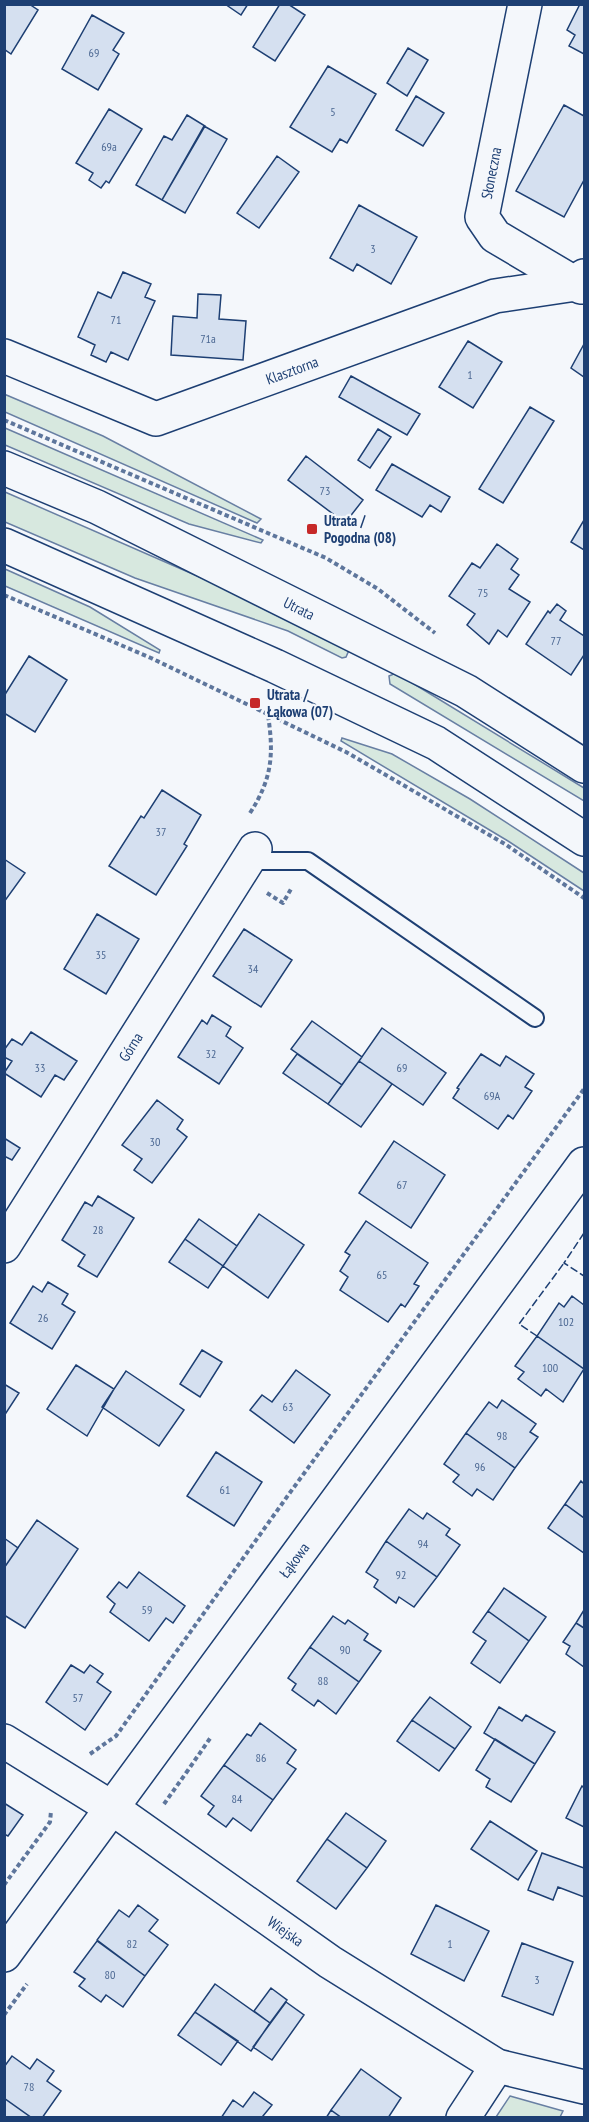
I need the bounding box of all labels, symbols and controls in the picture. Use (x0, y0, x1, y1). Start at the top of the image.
house number: 69 (89, 45, 99, 60)
house number: 5 (330, 104, 336, 119)
house number: 69a (101, 139, 117, 154)
street label: Słoneczna (477, 146, 505, 200)
house number: 3 (370, 241, 376, 256)
house number: 71 (111, 312, 121, 327)
house number: 71a (200, 331, 216, 346)
street label: Klasztorna (263, 351, 321, 388)
house number: 1 (467, 367, 473, 382)
house number: 73 (320, 483, 330, 498)
place label: Utrata / Pogodna (08) (324, 511, 396, 547)
marker: Utrata / Pogodna (08) (305, 522, 319, 536)
house number: 75 (478, 585, 488, 600)
street label: Utrata (281, 592, 318, 624)
house number: 77 (551, 633, 561, 648)
place label: Utrata / Łąkowa (07) (267, 685, 333, 721)
marker: Utrata / Łąkowa (07) (248, 696, 262, 710)
house number: 37 (156, 824, 166, 839)
house number: 35 (96, 947, 106, 962)
house number: 34 (248, 961, 259, 976)
street label: Górna (114, 1029, 146, 1065)
house number: 32 (206, 1046, 216, 1061)
house number: 33 (35, 1060, 45, 1075)
house number: 69 (397, 1060, 407, 1075)
house number: 69A (484, 1088, 501, 1103)
house number: 30 (150, 1134, 160, 1149)
house number: 67 (397, 1177, 407, 1192)
house number: 28 (93, 1222, 103, 1237)
house number: 65 (377, 1267, 387, 1282)
house number: 26 (38, 1310, 48, 1325)
house number: 102 (558, 1314, 574, 1329)
house number: 100 (542, 1360, 558, 1375)
house number: 63 (283, 1399, 293, 1414)
house number: 98 (497, 1428, 507, 1443)
house number: 96 (475, 1459, 485, 1474)
house number: 61 (220, 1482, 230, 1497)
house number: 94 (418, 1536, 429, 1551)
street label: Łąkowa (275, 1539, 313, 1581)
house number: 92 (396, 1567, 406, 1582)
house number: 59 (142, 1602, 152, 1617)
house number: 90 (340, 1642, 350, 1657)
house number: 88 (318, 1673, 328, 1688)
house number: 57 (73, 1690, 83, 1705)
house number: 86 (256, 1750, 266, 1765)
house number: 84 (232, 1791, 243, 1806)
street label: Wiejska (264, 1912, 308, 1950)
house number: 82 (127, 1936, 137, 1951)
house number: 1 (447, 1936, 453, 1951)
house number: 80 (105, 1967, 115, 1982)
house number: 3 (534, 1972, 540, 1987)
house number: 78 (24, 2079, 34, 2094)

